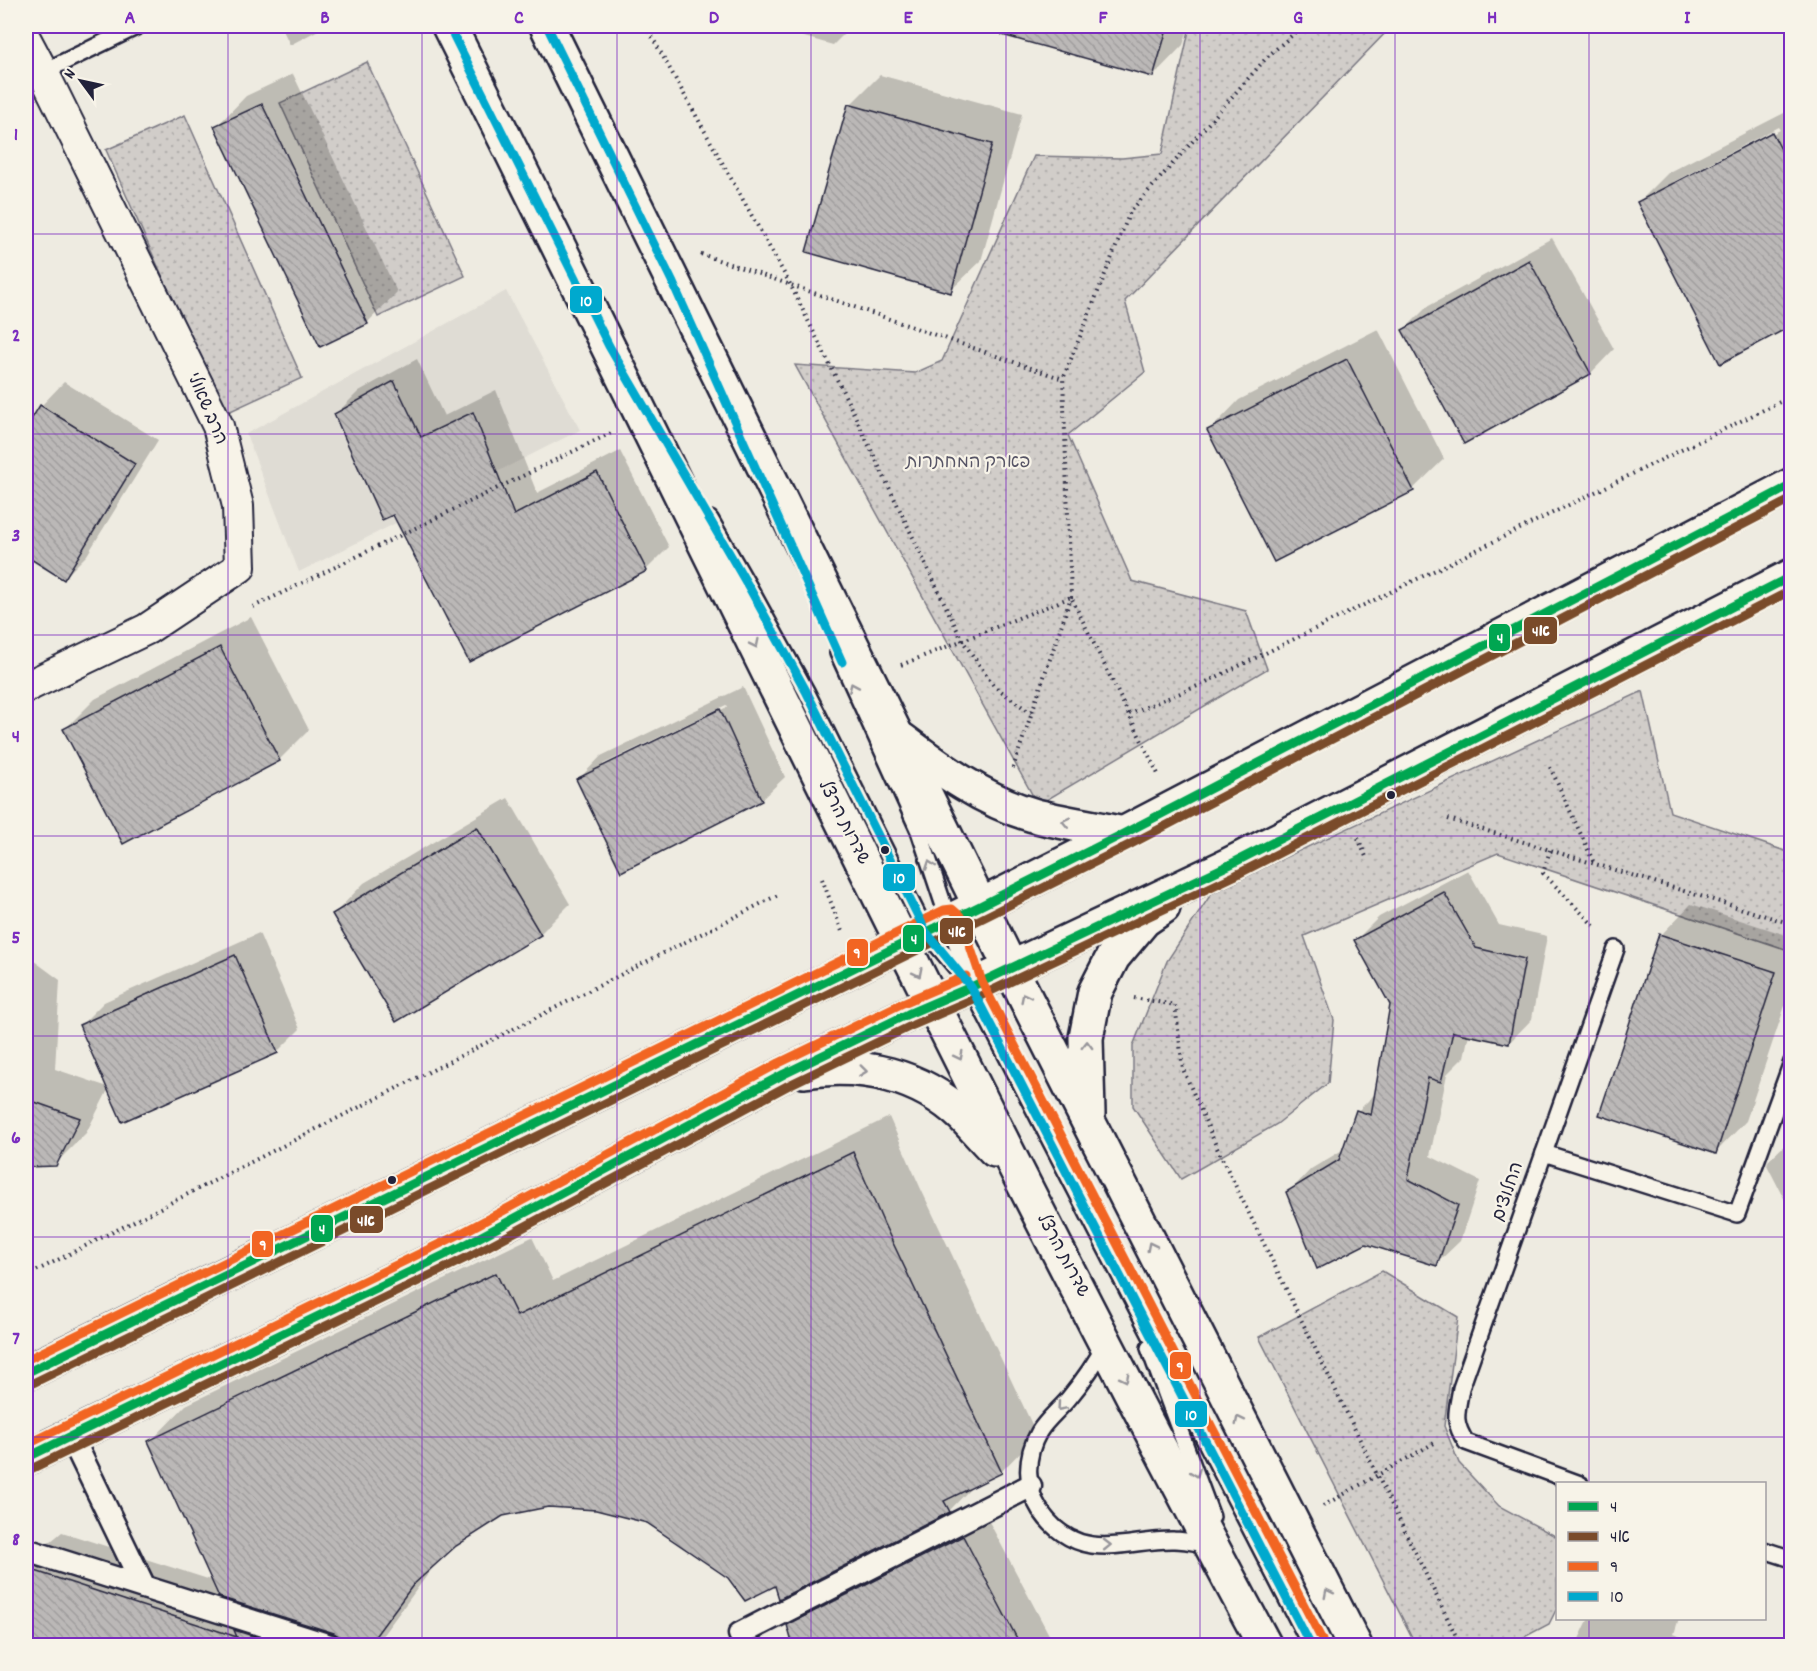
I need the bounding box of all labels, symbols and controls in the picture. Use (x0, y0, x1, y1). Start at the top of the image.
text: A (125, 5, 136, 33)
text: B (320, 5, 330, 33)
text: C (514, 5, 524, 33)
text: D (709, 5, 720, 33)
text: E (903, 5, 913, 33)
text: F (1099, 5, 1109, 33)
text: G (1293, 5, 1303, 33)
text: H (1487, 5, 1497, 33)
text: I (1684, 5, 1691, 33)
north arrow (51, 51, 111, 111)
text: N (59, 65, 82, 84)
text: 1 (14, 122, 18, 150)
line badge: 10 (569, 285, 603, 314)
text: 10 (580, 291, 592, 314)
text: 2 (12, 323, 20, 351)
street label: הרב שאולי (180, 369, 232, 449)
park label: פארק המחתרות (905, 451, 1030, 476)
text: 3 (12, 523, 20, 551)
line badge: 4א (1523, 616, 1558, 645)
text: 4א (1532, 621, 1550, 644)
line badge: 4 (1488, 623, 1511, 652)
text: 4 (1497, 628, 1503, 651)
one-way arrow (747, 637, 759, 648)
one-way arrow (848, 682, 860, 693)
text: 4 (12, 724, 20, 752)
street label: שדרות הרצל (811, 777, 875, 869)
unlabelled marker (1385, 789, 1397, 801)
one-way arrow (1061, 816, 1071, 829)
unlabelled marker (879, 844, 891, 856)
one-way arrow (925, 860, 938, 871)
line badge: 10 (882, 863, 916, 892)
text: 10 (893, 868, 905, 891)
line badge: 4א (939, 917, 974, 945)
text: 4א (948, 922, 966, 945)
line badge: 4 (902, 924, 925, 953)
text: 5 (11, 925, 21, 953)
text: 4 (911, 929, 917, 952)
line badge: 9 (846, 938, 869, 967)
text: 9 (853, 943, 861, 966)
one-way arrow (910, 967, 922, 978)
one-way arrow (1021, 992, 1032, 1003)
one-way arrow (1081, 1040, 1093, 1049)
one-way arrow (952, 1050, 963, 1060)
one-way arrow (858, 1064, 868, 1076)
text: 6 (11, 1125, 21, 1153)
street label: החלוצים (1487, 1159, 1531, 1225)
unlabelled marker (386, 1174, 398, 1186)
line badge: 4א (349, 1205, 384, 1234)
street label: שדרות הרצל (1029, 1210, 1095, 1302)
text: 4א (357, 1211, 375, 1234)
line badge: 4 (310, 1214, 334, 1243)
text: 4 (319, 1219, 325, 1242)
line badge: 9 (251, 1230, 274, 1258)
text: 9 (259, 1235, 267, 1258)
one-way arrow (1146, 1241, 1158, 1252)
text: 7 (12, 1326, 20, 1354)
line badge: 9 (1169, 1351, 1192, 1380)
text: 9 (1176, 1357, 1184, 1380)
one-way arrow (1118, 1372, 1129, 1382)
one-way arrow (1057, 1400, 1068, 1411)
line badge: 10 (1174, 1400, 1208, 1428)
text: 10 (1185, 1405, 1197, 1428)
one-way arrow (1235, 1415, 1246, 1426)
one-way arrow (1188, 1467, 1201, 1478)
legend (1556, 1482, 1766, 1620)
text: 4 (1610, 1496, 1617, 1521)
text: 4א (1610, 1526, 1630, 1551)
text: 8 (12, 1527, 20, 1555)
one-way arrow (1103, 1538, 1112, 1551)
text: 9 (1610, 1556, 1618, 1581)
text: 10 (1610, 1586, 1624, 1611)
one-way arrow (1324, 1589, 1335, 1600)

